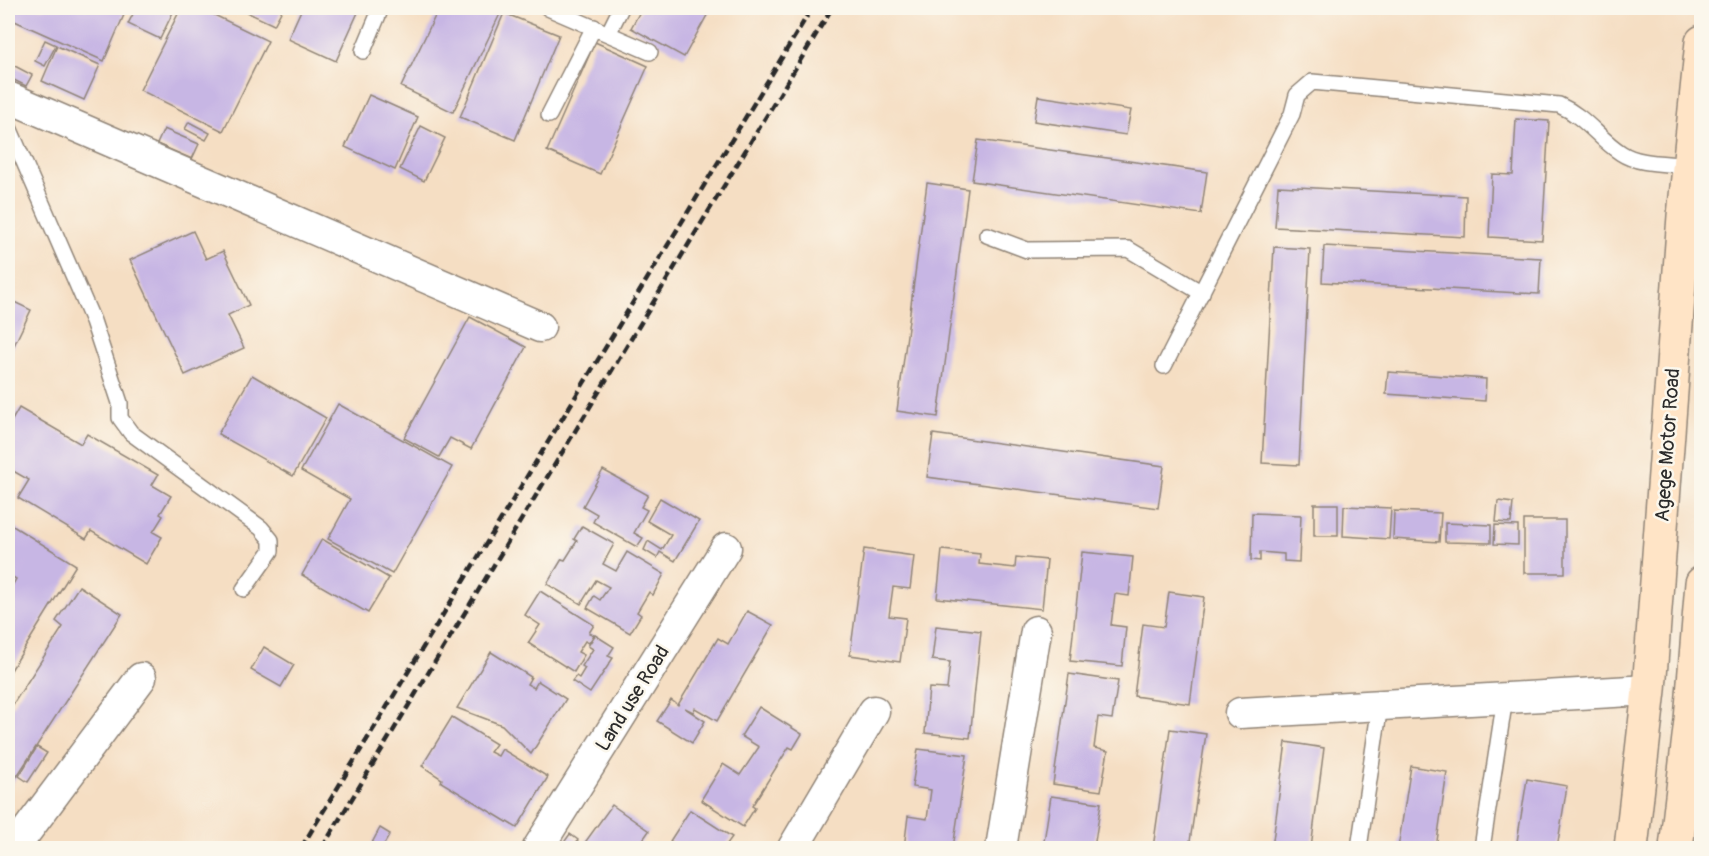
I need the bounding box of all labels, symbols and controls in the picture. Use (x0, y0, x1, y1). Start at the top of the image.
street label: Agege Motor Road (1650, 367, 1685, 523)
street label: Land use Road (590, 641, 675, 756)

